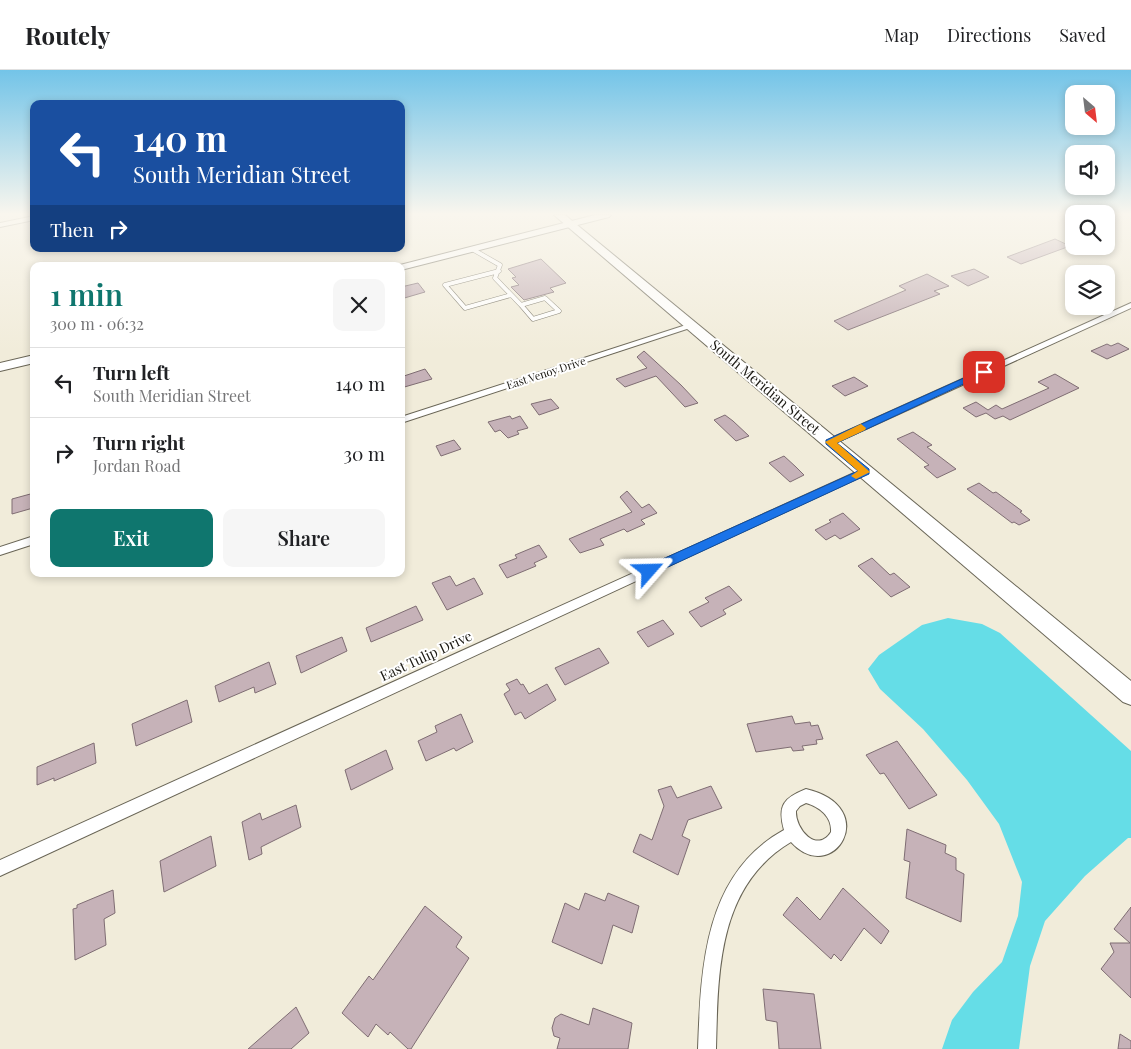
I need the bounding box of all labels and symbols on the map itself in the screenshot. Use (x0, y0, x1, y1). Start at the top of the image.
north arrow (1065, 85, 1115, 135)
street label: South Meridian Street (706, 335, 825, 439)
pin (963, 351, 1005, 393)
street label: East Venoy Drive (504, 353, 588, 392)
position arrow (622, 544, 674, 596)
street label: East Tulip Drive (377, 626, 475, 685)

